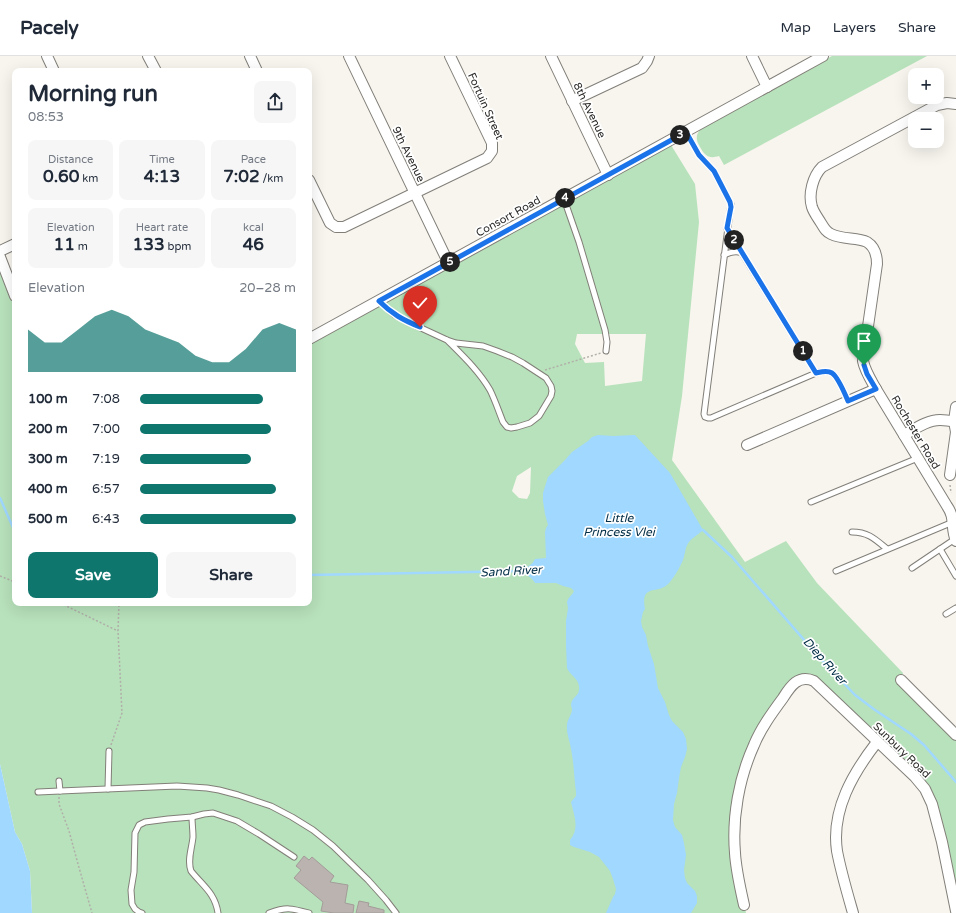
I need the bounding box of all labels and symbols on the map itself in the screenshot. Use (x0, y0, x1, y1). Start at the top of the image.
street label: Fortuin Street (465, 71, 506, 142)
street label: 8th Avenue (571, 80, 609, 140)
street label: 9th Avenue (390, 124, 428, 184)
pin: 3 (670, 125, 690, 145)
pin: 4 (555, 188, 575, 208)
street label: Consort Road (474, 193, 543, 240)
pin: 2 (724, 230, 744, 250)
pin: 5 (440, 252, 460, 272)
pin (403, 286, 437, 327)
pin (847, 324, 881, 365)
pin: 1 (793, 341, 813, 361)
street label: Rochester Road (888, 393, 943, 471)
water label: Little Princess Vlei (583, 511, 657, 539)
water label: Sand River (480, 562, 543, 580)
water label: Diep River (800, 635, 851, 688)
street label: Sunbury Road (870, 720, 933, 781)

